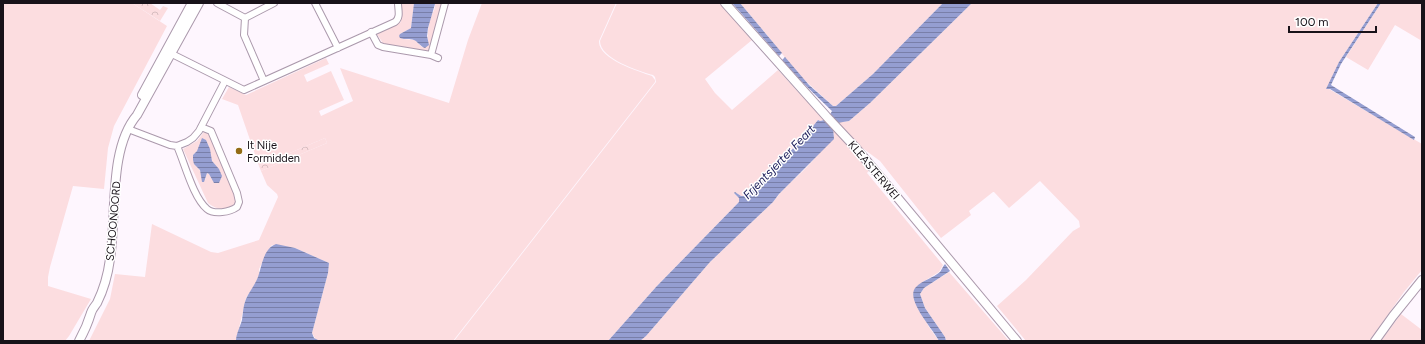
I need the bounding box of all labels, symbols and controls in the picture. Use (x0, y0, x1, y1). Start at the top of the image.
scale bar (1289, 8, 1376, 34)
text: 100 m (1295, 15, 1329, 29)
water label: Frjentsjerter Feart (740, 122, 818, 202)
street label: KLEASTERWEI (845, 138, 902, 202)
place label: It Nije Formidden (247, 139, 300, 165)
marker: It Nije Formidden (234, 146, 244, 156)
street label: SCHOONOORD (104, 180, 123, 261)

